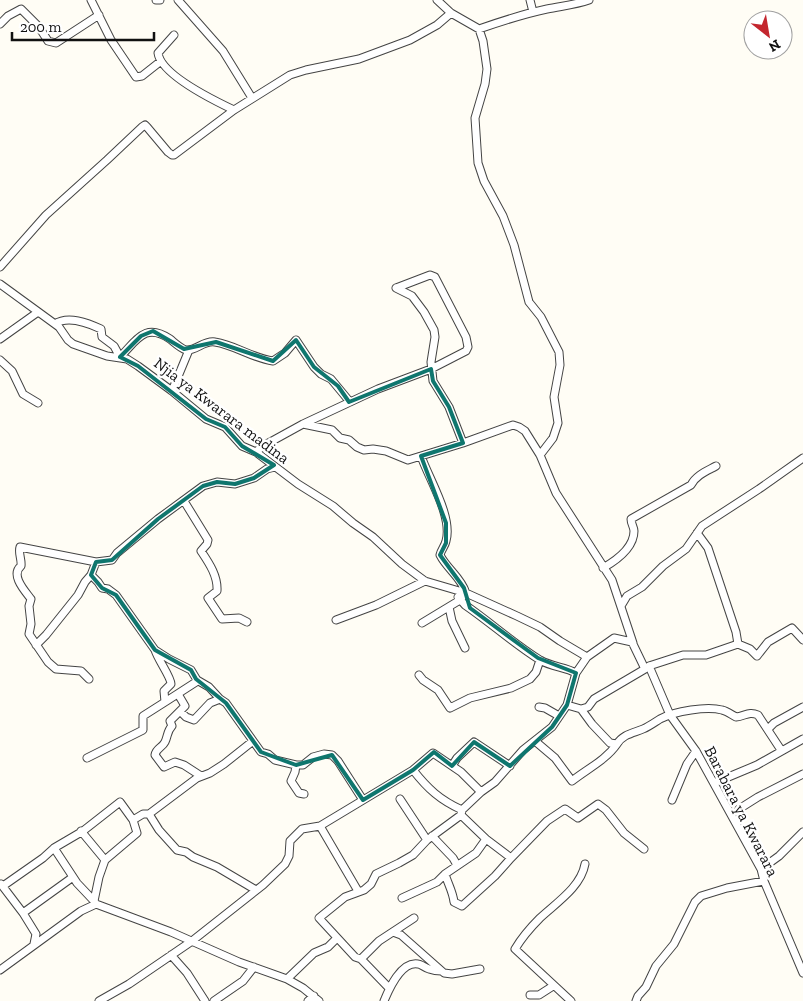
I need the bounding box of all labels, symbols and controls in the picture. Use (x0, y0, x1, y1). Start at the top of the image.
scale bar (12, 10, 155, 42)
north arrow (743, 10, 793, 60)
text: 200 m (20, 18, 61, 36)
text: N (765, 36, 783, 56)
street label: Njia ya Kwarara madina (150, 353, 293, 468)
street label: Barabara ya Kwarara (700, 743, 783, 880)

